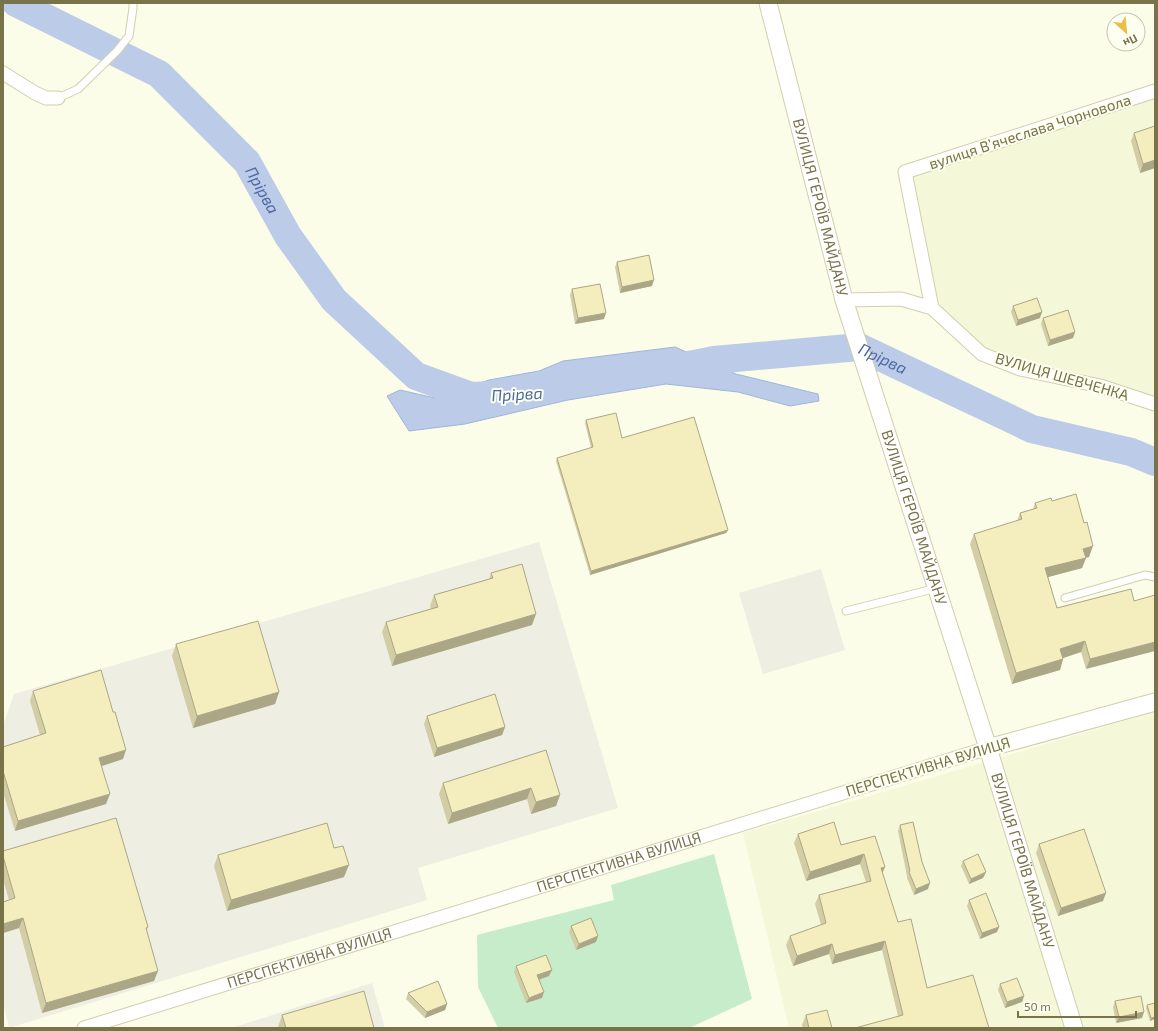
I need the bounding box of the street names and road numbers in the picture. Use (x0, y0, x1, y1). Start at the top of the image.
street label: вулиця Вʼячеслава Чорновола (926, 90, 1133, 173)
street label: ВУЛИЦЯ ГЕРОЇВ МАЙДАНУ (790, 116, 853, 299)
street label: ВУЛИЦЯ ШЕВЧЕНКА (994, 348, 1132, 404)
street label: ВУЛИЦЯ ГЕРОЇВ МАЙДАНУ (878, 427, 952, 608)
street label: ПЕРСПЕКТИВНА ВУЛИЦЯ (843, 732, 1012, 800)
street label: ВУЛИЦЯ ГЕРОЇВ МАЙДАНУ (988, 770, 1059, 951)
street label: ПЕРСПЕКТИВНА ВУЛИЦЯ (534, 827, 703, 895)
street label: ПЕРСПЕКТИВНА ВУЛИЦЯ (225, 923, 394, 991)

